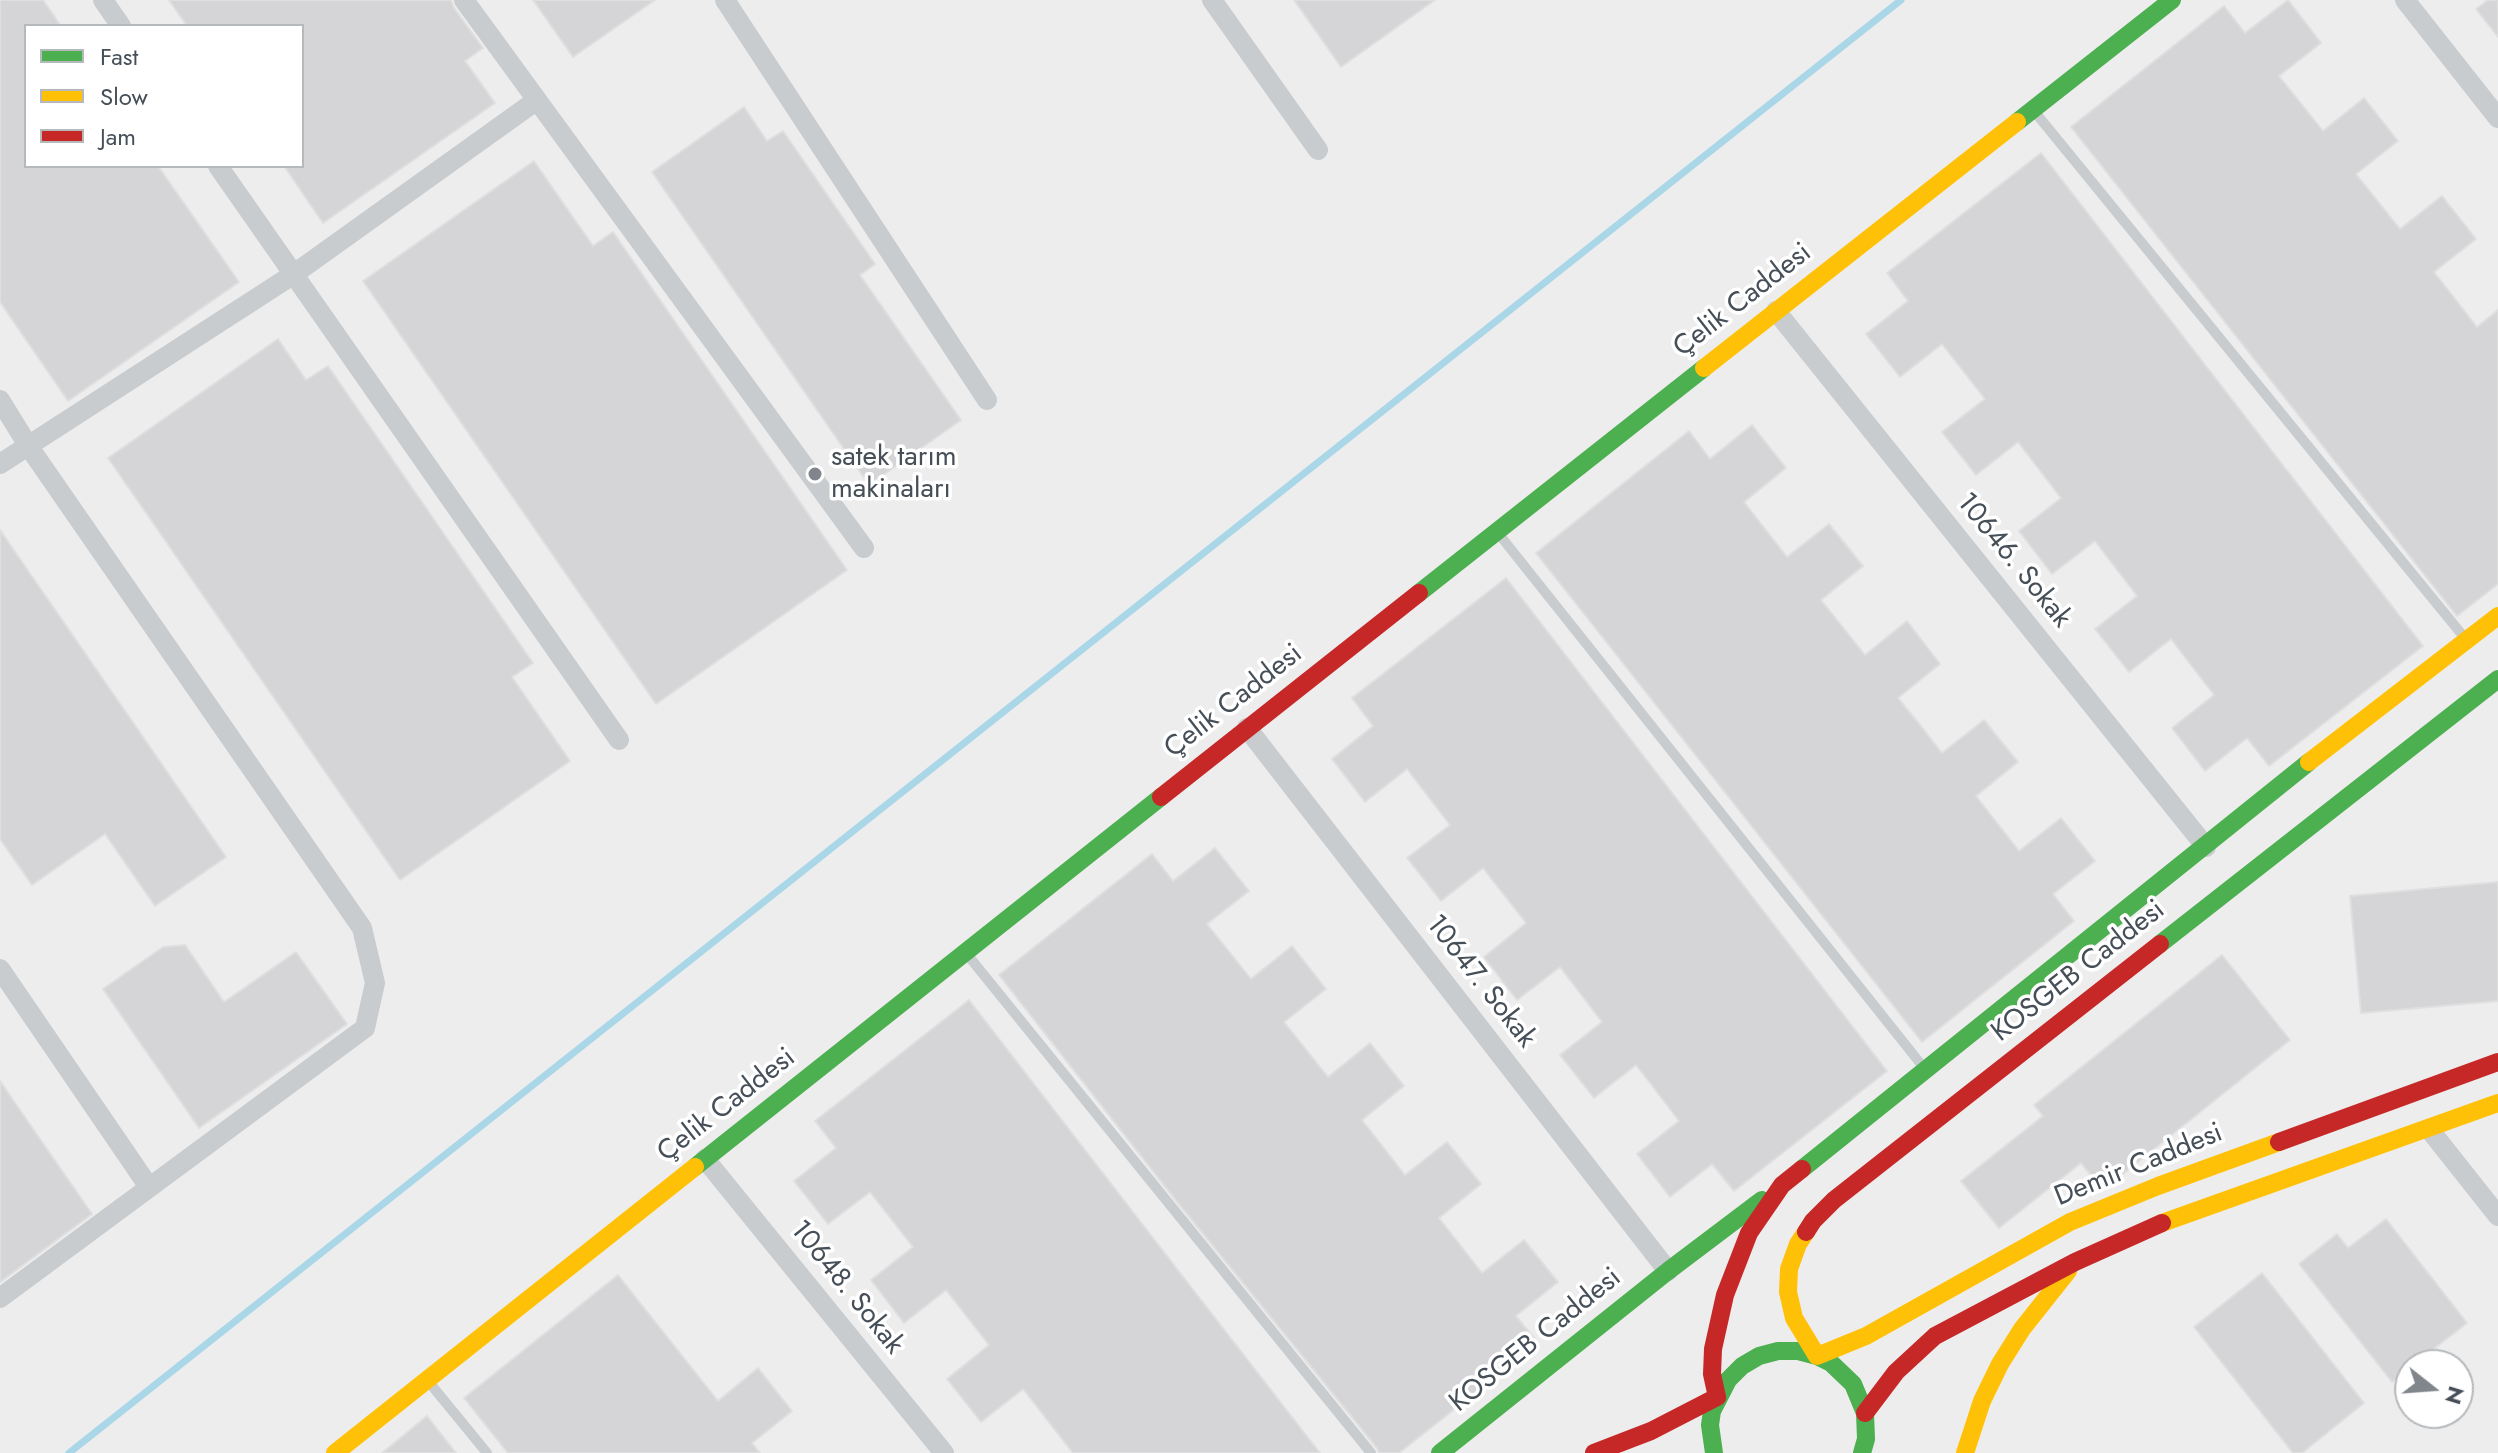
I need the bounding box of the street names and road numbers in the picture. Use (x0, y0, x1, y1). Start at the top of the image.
street label: Çelik Caddesi (1667, 237, 1819, 365)
street label: 10646. Sokak (1948, 487, 2078, 635)
street label: Çelik Caddesi (1158, 638, 1310, 766)
street label: KOSGEB Caddesi (1986, 894, 2172, 1050)
street label: 10647. Sokak (1418, 909, 1542, 1055)
street label: Çelik Caddesi (651, 1042, 803, 1170)
street label: Demir Caddesi (2050, 1117, 2228, 1215)
street label: 10648. Sokak (782, 1214, 910, 1362)
street label: KOSGEB Caddesi (1444, 1262, 1628, 1420)

